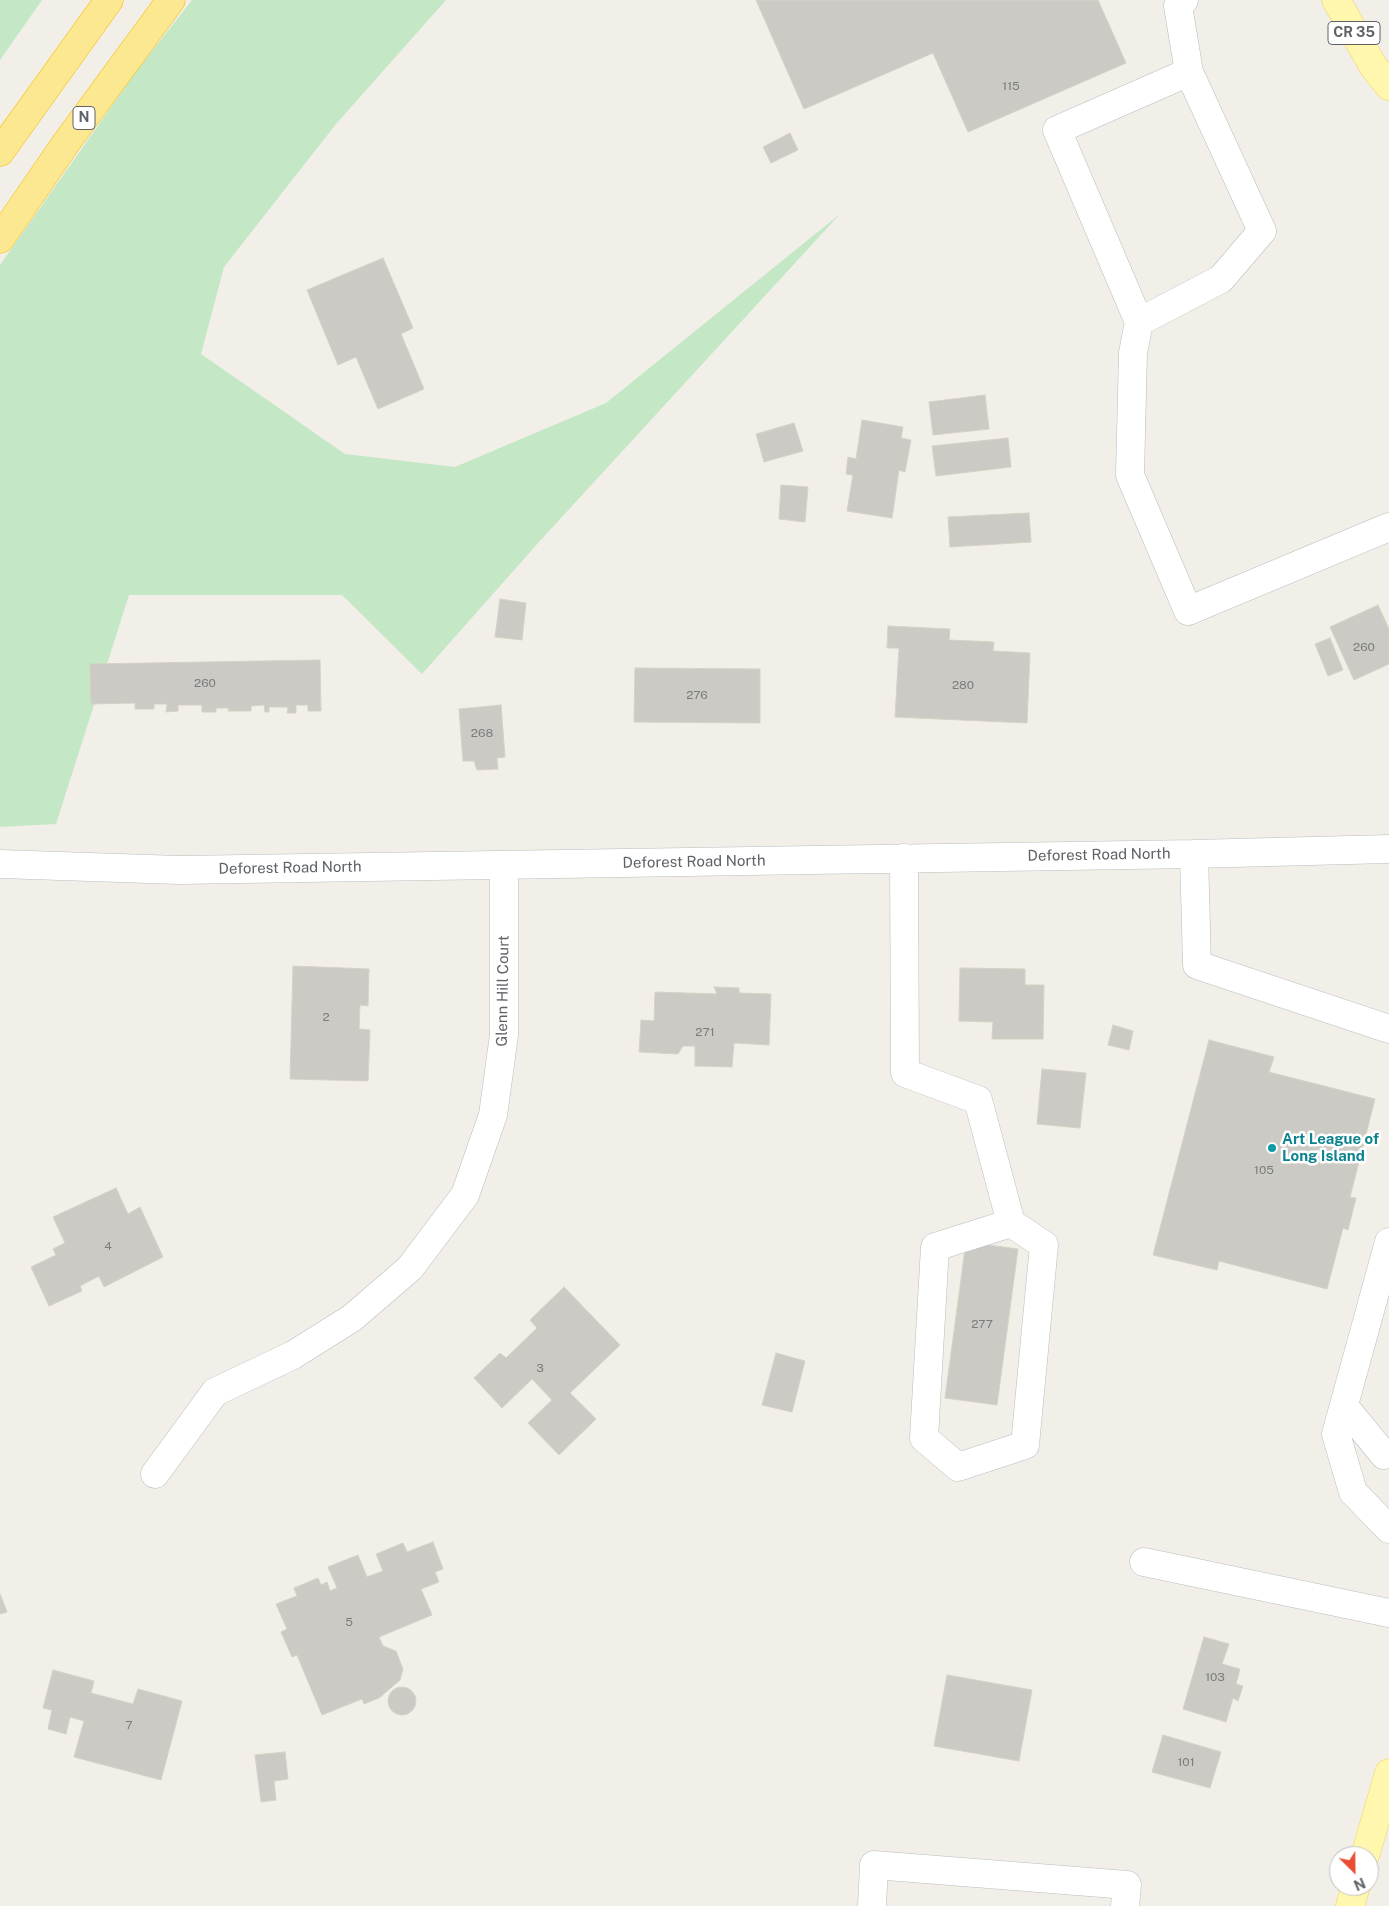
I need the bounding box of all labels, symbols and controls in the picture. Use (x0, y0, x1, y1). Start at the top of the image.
road number: CR 35 (1328, 22, 1380, 44)
house number: 115 (1002, 79, 1020, 93)
road number: N (73, 106, 95, 130)
house number: 260 (1353, 640, 1375, 654)
house number: 260 (194, 676, 216, 690)
house number: 280 (952, 678, 974, 692)
house number: 276 (686, 688, 708, 702)
house number: 268 (471, 726, 493, 740)
street label: Deforest Road North (1027, 845, 1171, 865)
street label: Deforest Road North (622, 852, 766, 872)
street label: Deforest Road North (218, 858, 362, 878)
street label: Glenn Hill Court (493, 935, 513, 1047)
house number: 2 (322, 1010, 330, 1024)
house number: 271 (695, 1025, 715, 1039)
place label: Art League of Long Island (1282, 1130, 1379, 1165)
marker: Art League of Long Island (1266, 1142, 1278, 1154)
house number: 105 (1254, 1163, 1274, 1177)
house number: 4 (104, 1239, 112, 1253)
house number: 277 (971, 1317, 993, 1331)
house number: 3 (536, 1361, 544, 1375)
house number: 5 (345, 1615, 353, 1629)
house number: 103 (1205, 1670, 1225, 1684)
house number: 7 (125, 1718, 133, 1732)
house number: 101 (1177, 1755, 1195, 1769)
north arrow (1329, 1846, 1379, 1896)
text: N (1351, 1874, 1368, 1893)

